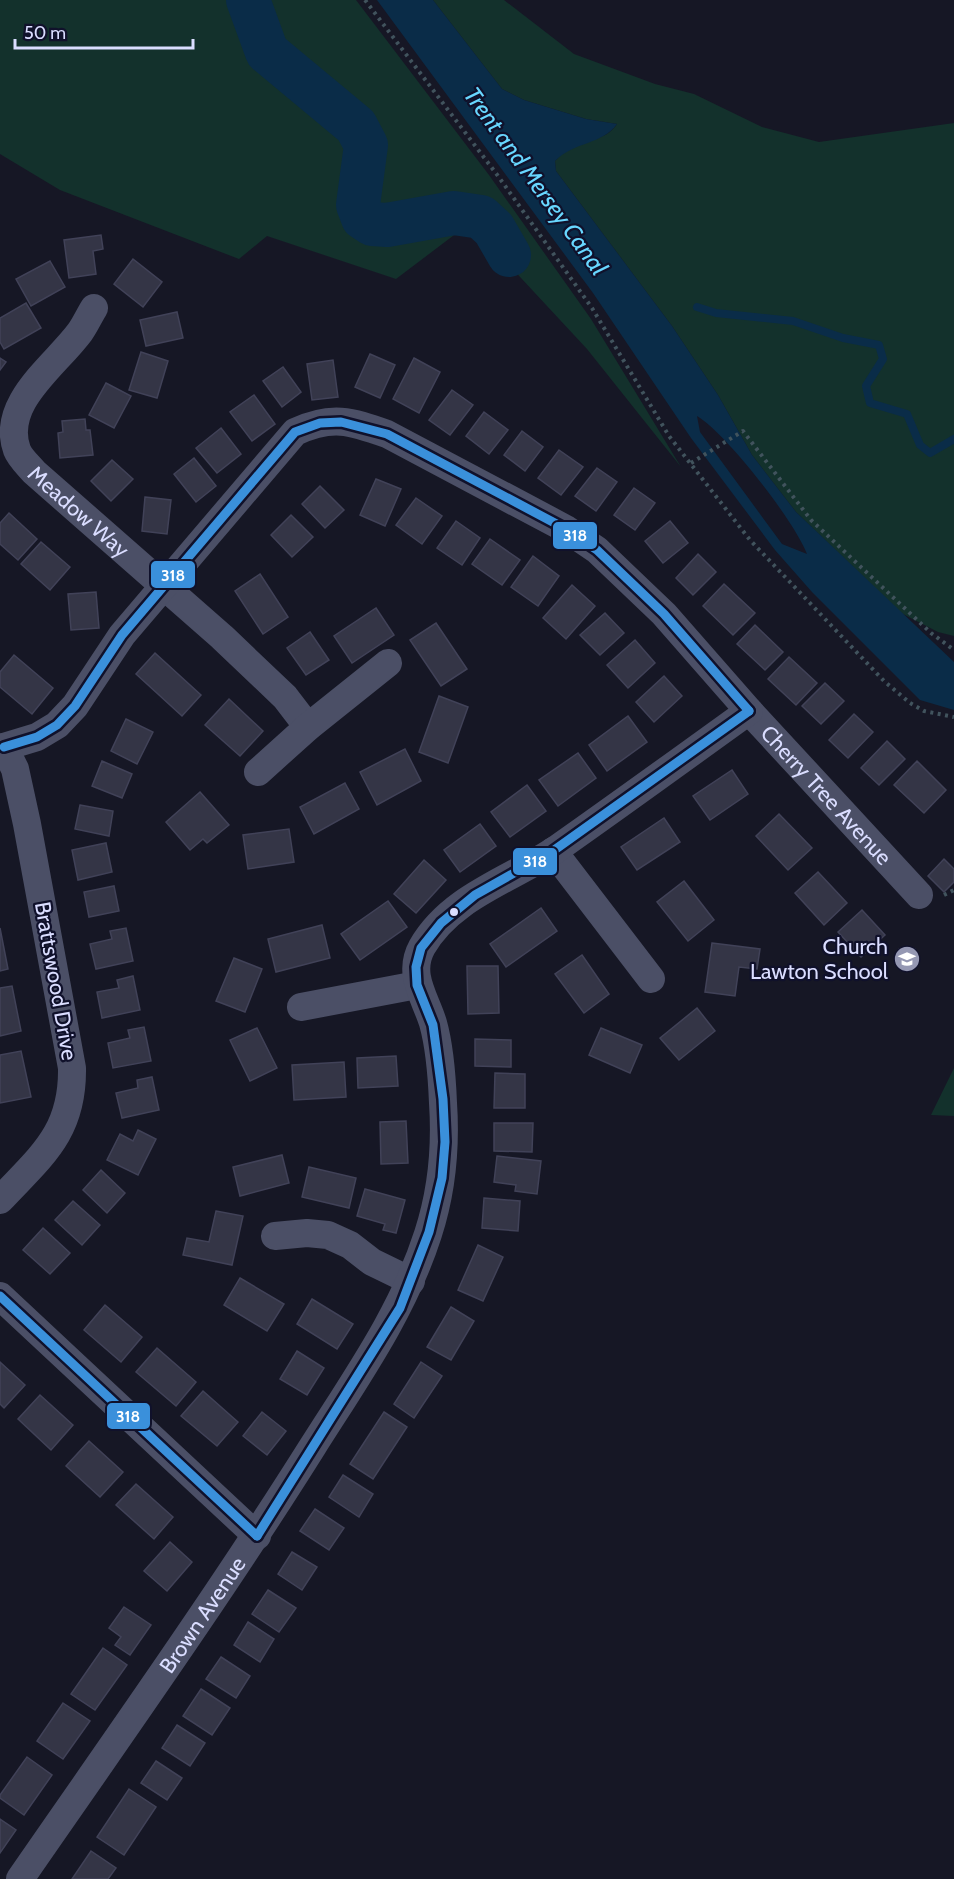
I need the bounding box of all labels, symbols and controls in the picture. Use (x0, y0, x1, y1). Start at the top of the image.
scale bar (15, 12, 194, 50)
text: 50 m (24, 22, 66, 44)
water label: Trent and Mersey Canal (458, 81, 614, 281)
street label: Meadow Way (23, 460, 135, 563)
line badge: 318 (552, 521, 598, 550)
text: 318 (563, 526, 587, 545)
line badge: 318 (150, 560, 196, 589)
text: 318 (161, 566, 185, 585)
street label: Cherry Tree Avenue (755, 719, 898, 870)
line badge: 318 (512, 847, 558, 876)
text: 318 (523, 852, 547, 871)
street label: Brattswood Drive (29, 900, 83, 1062)
unlabelled marker (448, 906, 460, 918)
place label: Church Lawton School (750, 933, 889, 985)
school or university icon: Church Lawton School (892, 944, 922, 974)
line badge: 318 (106, 1402, 151, 1430)
text: 318 (116, 1407, 140, 1426)
street label: Brown Avenue (153, 1551, 251, 1678)

